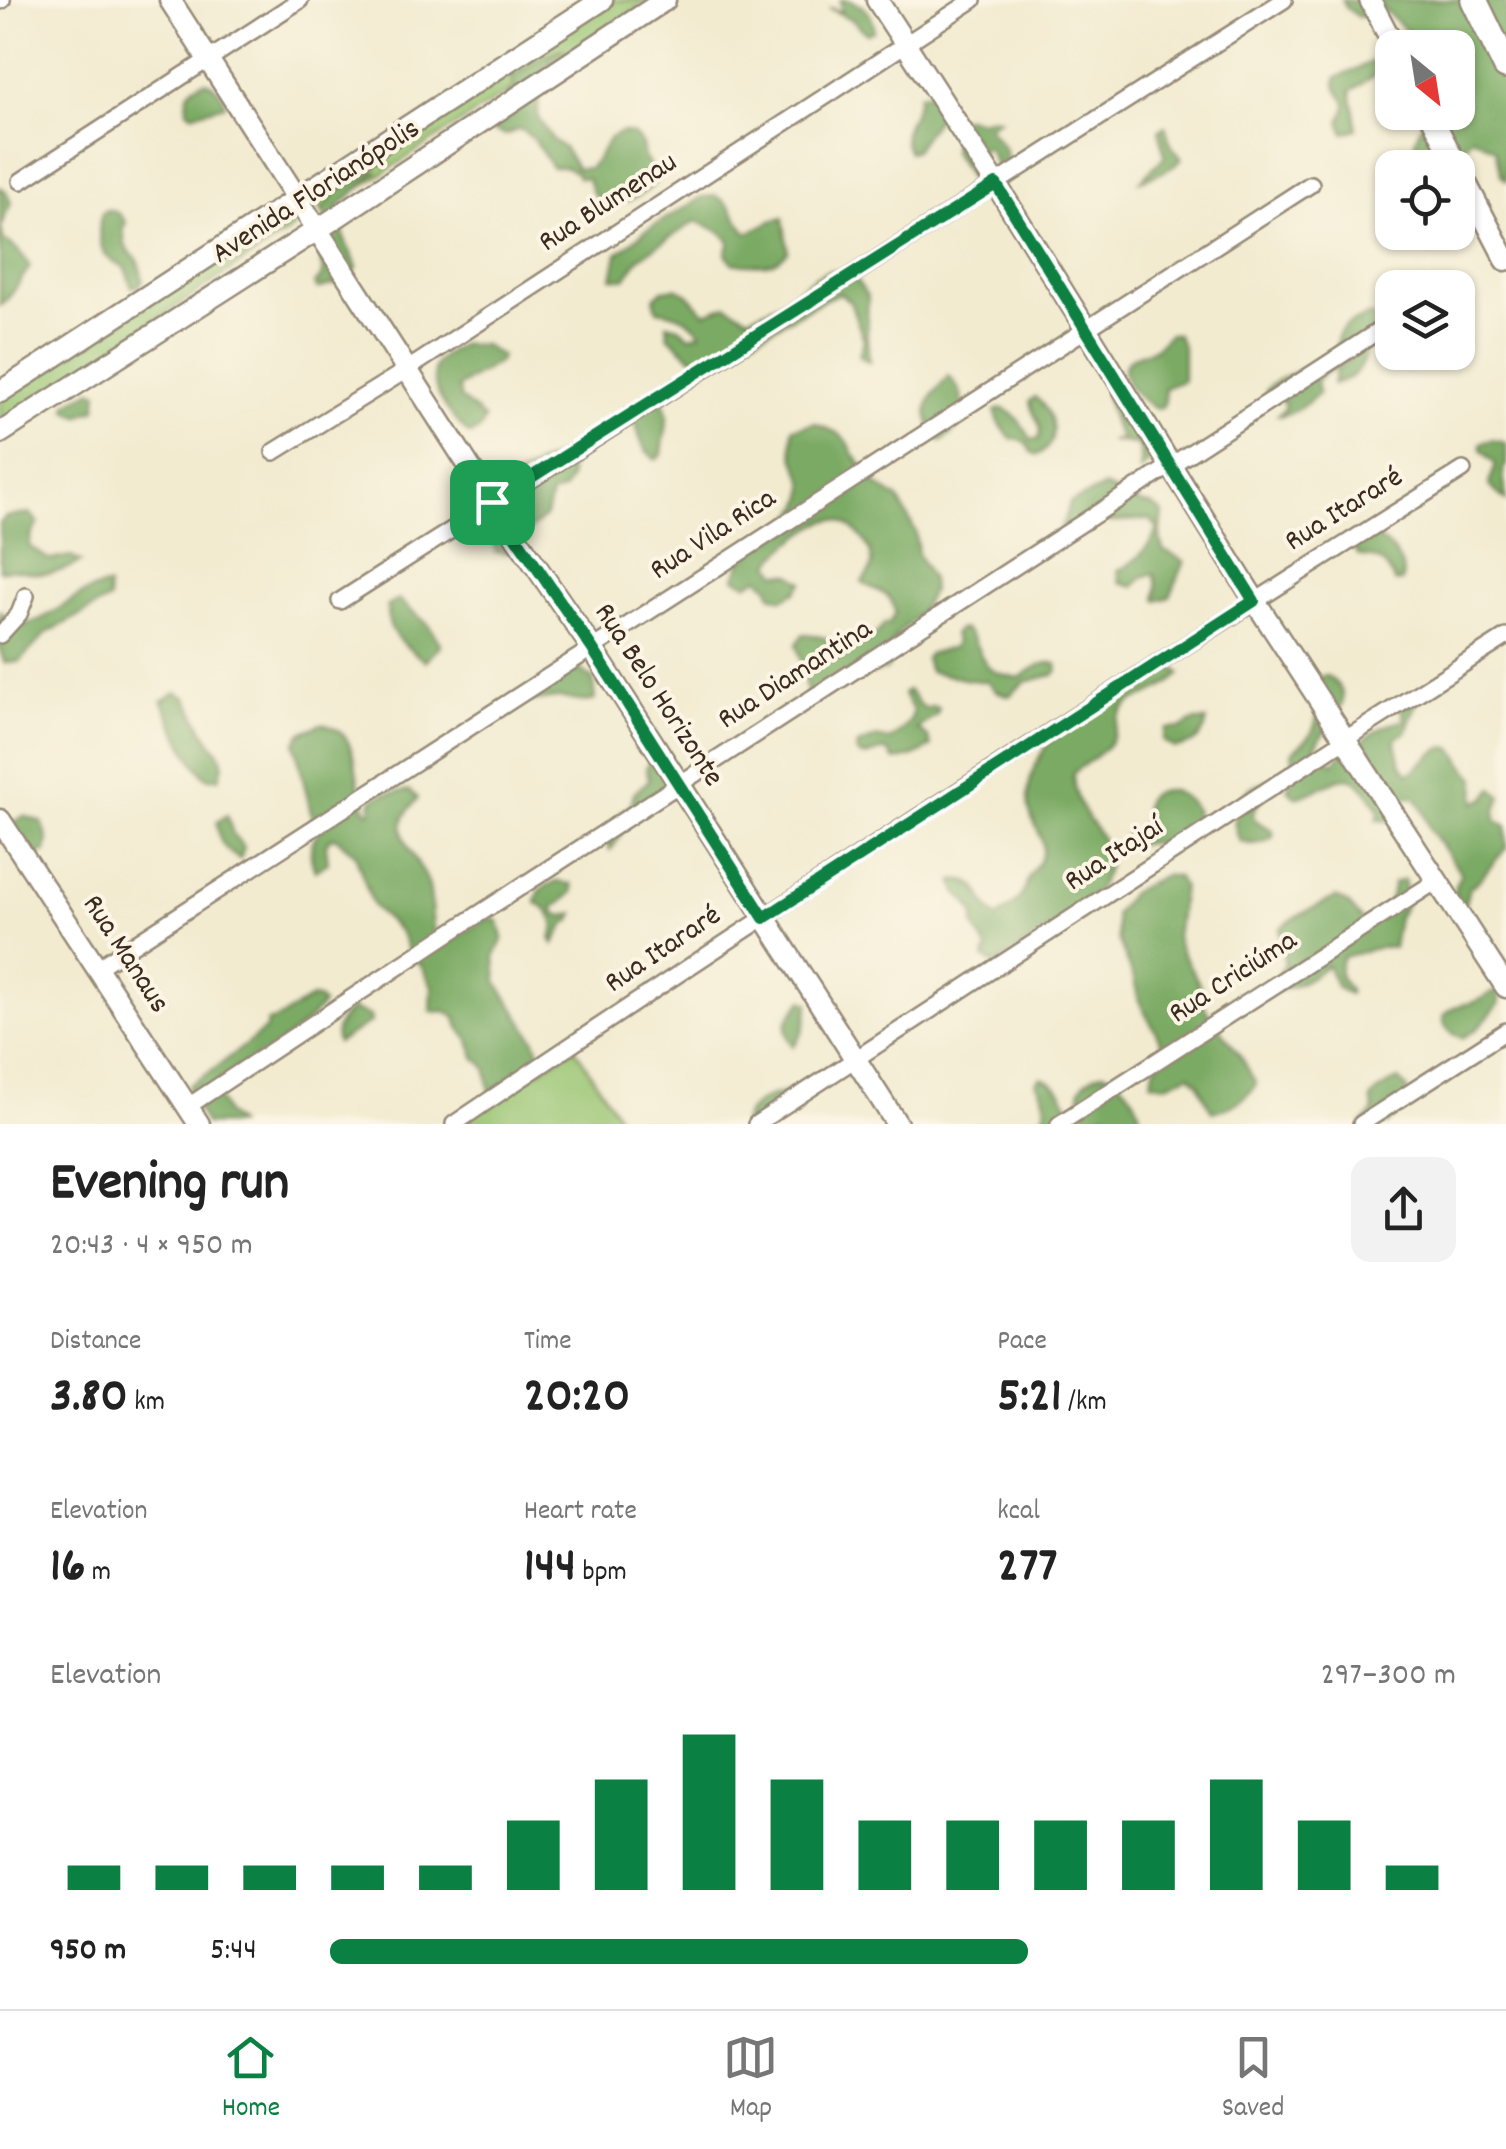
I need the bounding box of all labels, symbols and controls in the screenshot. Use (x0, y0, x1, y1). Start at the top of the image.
north arrow (1375, 30, 1475, 130)
map controls (1375, 30, 1475, 370)
street label: Avenida Florianópolis (204, 109, 430, 277)
street label: Rua Blumenau (531, 143, 687, 265)
button: locate (1375, 150, 1475, 250)
button: layers (1375, 270, 1475, 370)
street label: Rua Itararé (1278, 458, 1412, 564)
pin (450, 460, 535, 545)
icon: arrive (465, 475, 520, 530)
street label: Rua Vila Rica (642, 479, 786, 593)
street label: Rua Belo Horizonte (581, 596, 733, 796)
street label: Rua Diamantina (710, 609, 883, 742)
street label: Rua Itajaí (1057, 807, 1175, 904)
street label: Rua Manaus (70, 887, 178, 1023)
street label: Rua Itararé (597, 896, 731, 1006)
street label: Rua Criciúma (1161, 921, 1307, 1037)
text: Evening run (50, 1147, 289, 1226)
button: share (1351, 1157, 1456, 1262)
text: 20:43 · 4 × 950 m (50, 1224, 253, 1270)
text: Distance (50, 1323, 141, 1363)
text: Time (524, 1323, 572, 1363)
text: Pace (997, 1323, 1047, 1363)
text: 3.80 (50, 1363, 128, 1435)
text: 20:20 (524, 1363, 630, 1435)
text: 5:21 (997, 1363, 1062, 1435)
text: km (128, 1384, 165, 1424)
text: /km (1062, 1384, 1107, 1424)
text: Elevation (50, 1493, 147, 1533)
text: Heart rate (524, 1493, 637, 1533)
text: kcal (997, 1493, 1040, 1533)
text: 16 (50, 1533, 85, 1605)
text: 144 (524, 1533, 576, 1605)
text: 277 (997, 1533, 1057, 1605)
text: m (85, 1554, 111, 1594)
text: bpm (576, 1554, 627, 1594)
text: Elevation (50, 1654, 161, 1700)
text: 297–300 m (1321, 1654, 1456, 1700)
text: 950 m (50, 1929, 126, 1975)
text: 5:44 (210, 1929, 257, 1975)
tab: Home (222, 2030, 280, 2130)
tab: Map (723, 2030, 778, 2130)
tab: Saved (1222, 2030, 1284, 2130)

